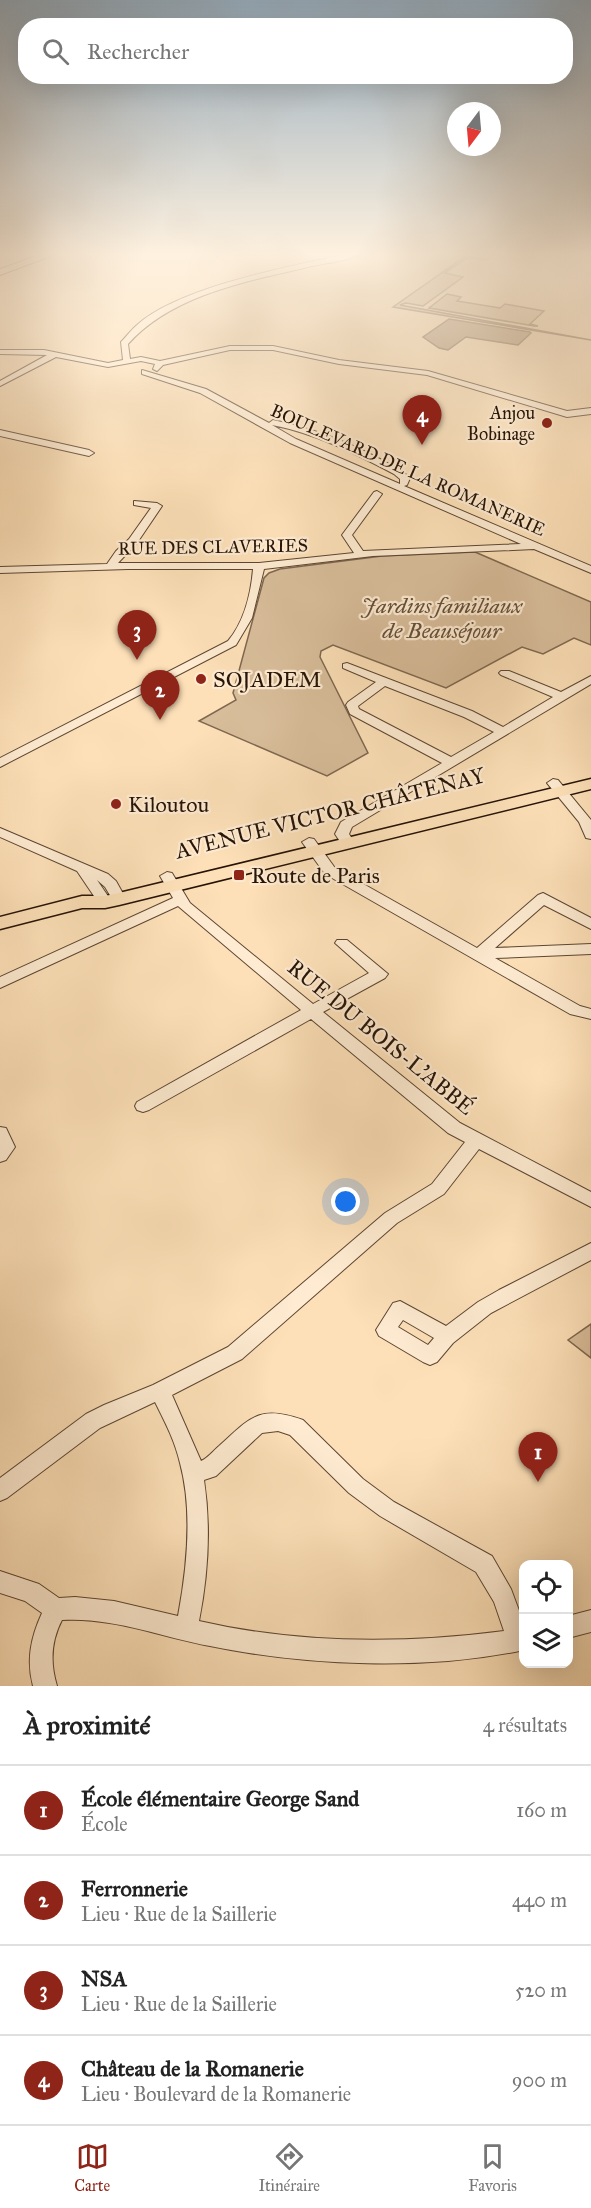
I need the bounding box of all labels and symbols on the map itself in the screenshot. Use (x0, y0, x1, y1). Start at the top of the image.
north arrow (447, 102, 501, 156)
pin: 4 (402, 396, 442, 445)
street label: BOULEVARD DE LA ROMANERIE (267, 399, 549, 541)
place label: Anjou Bobinage (467, 402, 535, 446)
marker: Anjou Bobinage (540, 416, 554, 430)
street label: RUE DES CLAVERIES (118, 534, 308, 560)
park label: Jardins familiaux de Beauséjour (360, 592, 524, 644)
pin: 3 (118, 610, 156, 660)
place label: SOJADEM (213, 666, 321, 693)
pin: 2 (140, 670, 180, 720)
marker: SOJADEM (194, 672, 208, 686)
street label: AVENUE VICTOR CHÂTENAY (172, 761, 488, 865)
place label: Kiloutou (128, 791, 210, 818)
marker: Kiloutou (109, 797, 123, 811)
place label: Route de Paris (251, 862, 380, 889)
marker: Route de Paris (232, 868, 246, 882)
street label: RUE DU BOIS-L'ABBÉ (282, 953, 480, 1121)
your location (331, 1187, 360, 1216)
pin: 1 (518, 1432, 558, 1482)

